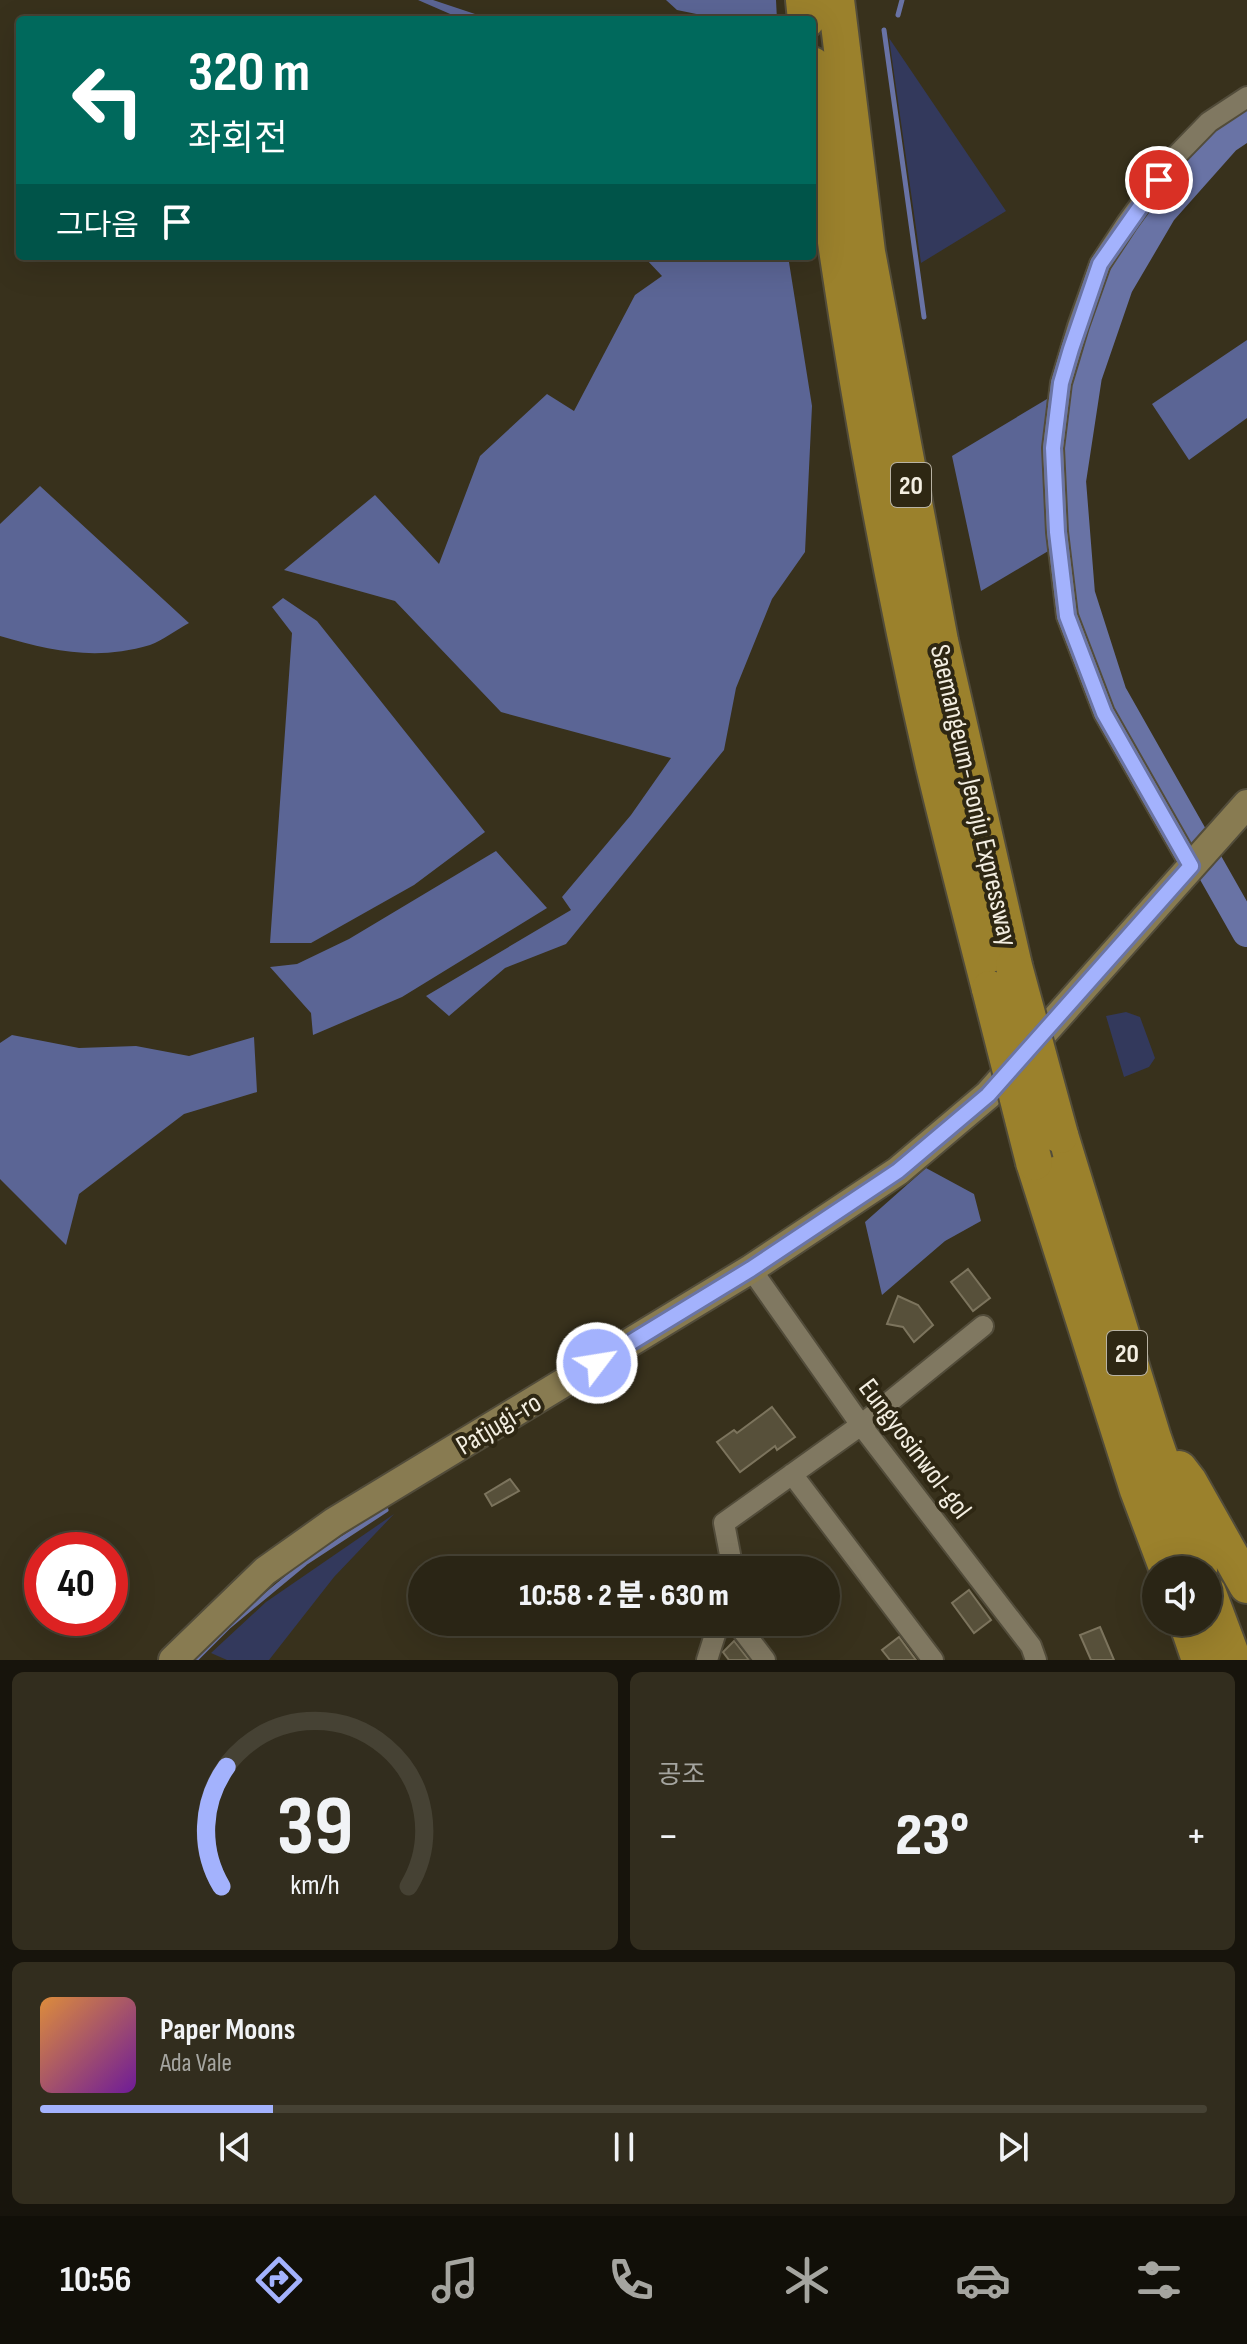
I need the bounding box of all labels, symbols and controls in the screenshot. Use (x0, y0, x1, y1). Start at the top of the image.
text: 320 m (188, 40, 310, 107)
icon: left (56, 48, 160, 152)
text: 좌회전 (188, 118, 287, 161)
pin (1125, 146, 1193, 214)
icon: arrive (1137, 158, 1181, 202)
icon: arrive (155, 200, 199, 244)
text: 그다음 (56, 208, 139, 244)
road number: 20 (891, 463, 931, 507)
street label: Saemangeum-Jeonju Expressway (923, 641, 1024, 949)
position arrow (555, 1321, 639, 1405)
road number: 20 (1107, 1331, 1147, 1375)
street label: Eungyosinwol-gol (851, 1372, 978, 1525)
street label: Patjugi-ro (450, 1386, 547, 1462)
speed limit sign: 40 (24, 1532, 128, 1636)
map controls (1142, 1556, 1222, 1636)
button: sound (1142, 1556, 1222, 1636)
text: 10:58 · 2 분 · 630 m (519, 1578, 729, 1614)
text: 공조 (658, 1760, 705, 1791)
text: 39 (276, 1778, 353, 1878)
text: 23° (895, 1800, 969, 1872)
text: − (658, 1810, 679, 1863)
text: + (1185, 1810, 1207, 1863)
text: km/h (290, 1868, 339, 1903)
text: Paper Moons (160, 2012, 295, 2048)
text: Ada Vale (160, 2048, 232, 2079)
icon: previous (213, 2125, 257, 2169)
icon: pause (602, 2125, 646, 2169)
icon: next (991, 2125, 1035, 2169)
icon: directions (251, 2252, 307, 2308)
icon: music (427, 2252, 483, 2308)
icon: phone (603, 2252, 659, 2308)
icon: climate (779, 2252, 835, 2308)
icon: car (955, 2252, 1011, 2308)
icon: filters (1131, 2252, 1187, 2308)
text: 10:56 (60, 2259, 132, 2302)

